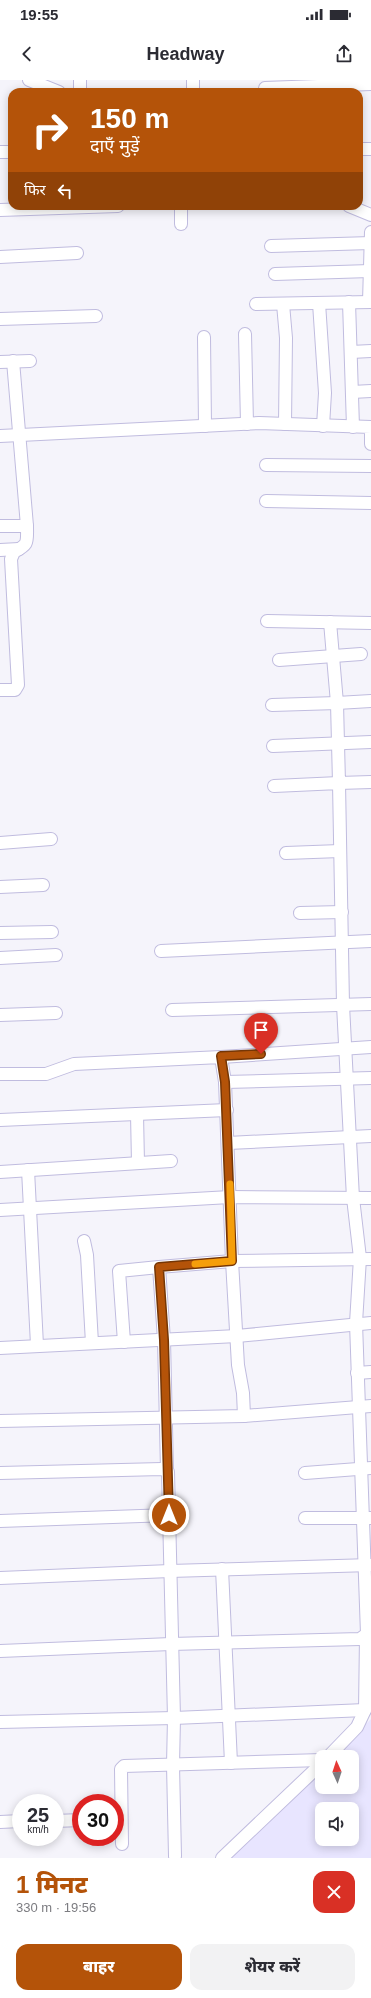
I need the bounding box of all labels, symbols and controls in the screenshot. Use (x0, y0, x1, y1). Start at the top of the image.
text: 19:55 (20, 6, 58, 23)
icon: back (16, 43, 38, 65)
icon: share (333, 43, 355, 65)
text: Headway (146, 44, 225, 64)
text: 150 m (90, 103, 169, 134)
icon: right (24, 104, 76, 156)
text: दाएँ मुड़ें (90, 136, 140, 156)
icon: left (54, 180, 76, 202)
text: फिर (24, 181, 46, 198)
pin (244, 1013, 278, 1054)
icon: arrive (250, 1019, 272, 1041)
position arrow (148, 1494, 190, 1536)
north arrow (315, 1750, 359, 1794)
map controls (315, 1750, 359, 1846)
speed limit sign: 30 (72, 1794, 124, 1846)
button: sound (315, 1802, 359, 1846)
text: 25 (27, 1804, 49, 1826)
text: km/h (27, 1824, 49, 1835)
text: 1 मिनट (16, 1871, 88, 1898)
button: close (313, 1871, 355, 1913)
text: 330 m · 19:56 (16, 1900, 96, 1915)
button: बाहर (16, 1944, 182, 1990)
button: शेयर करें (190, 1944, 355, 1990)

